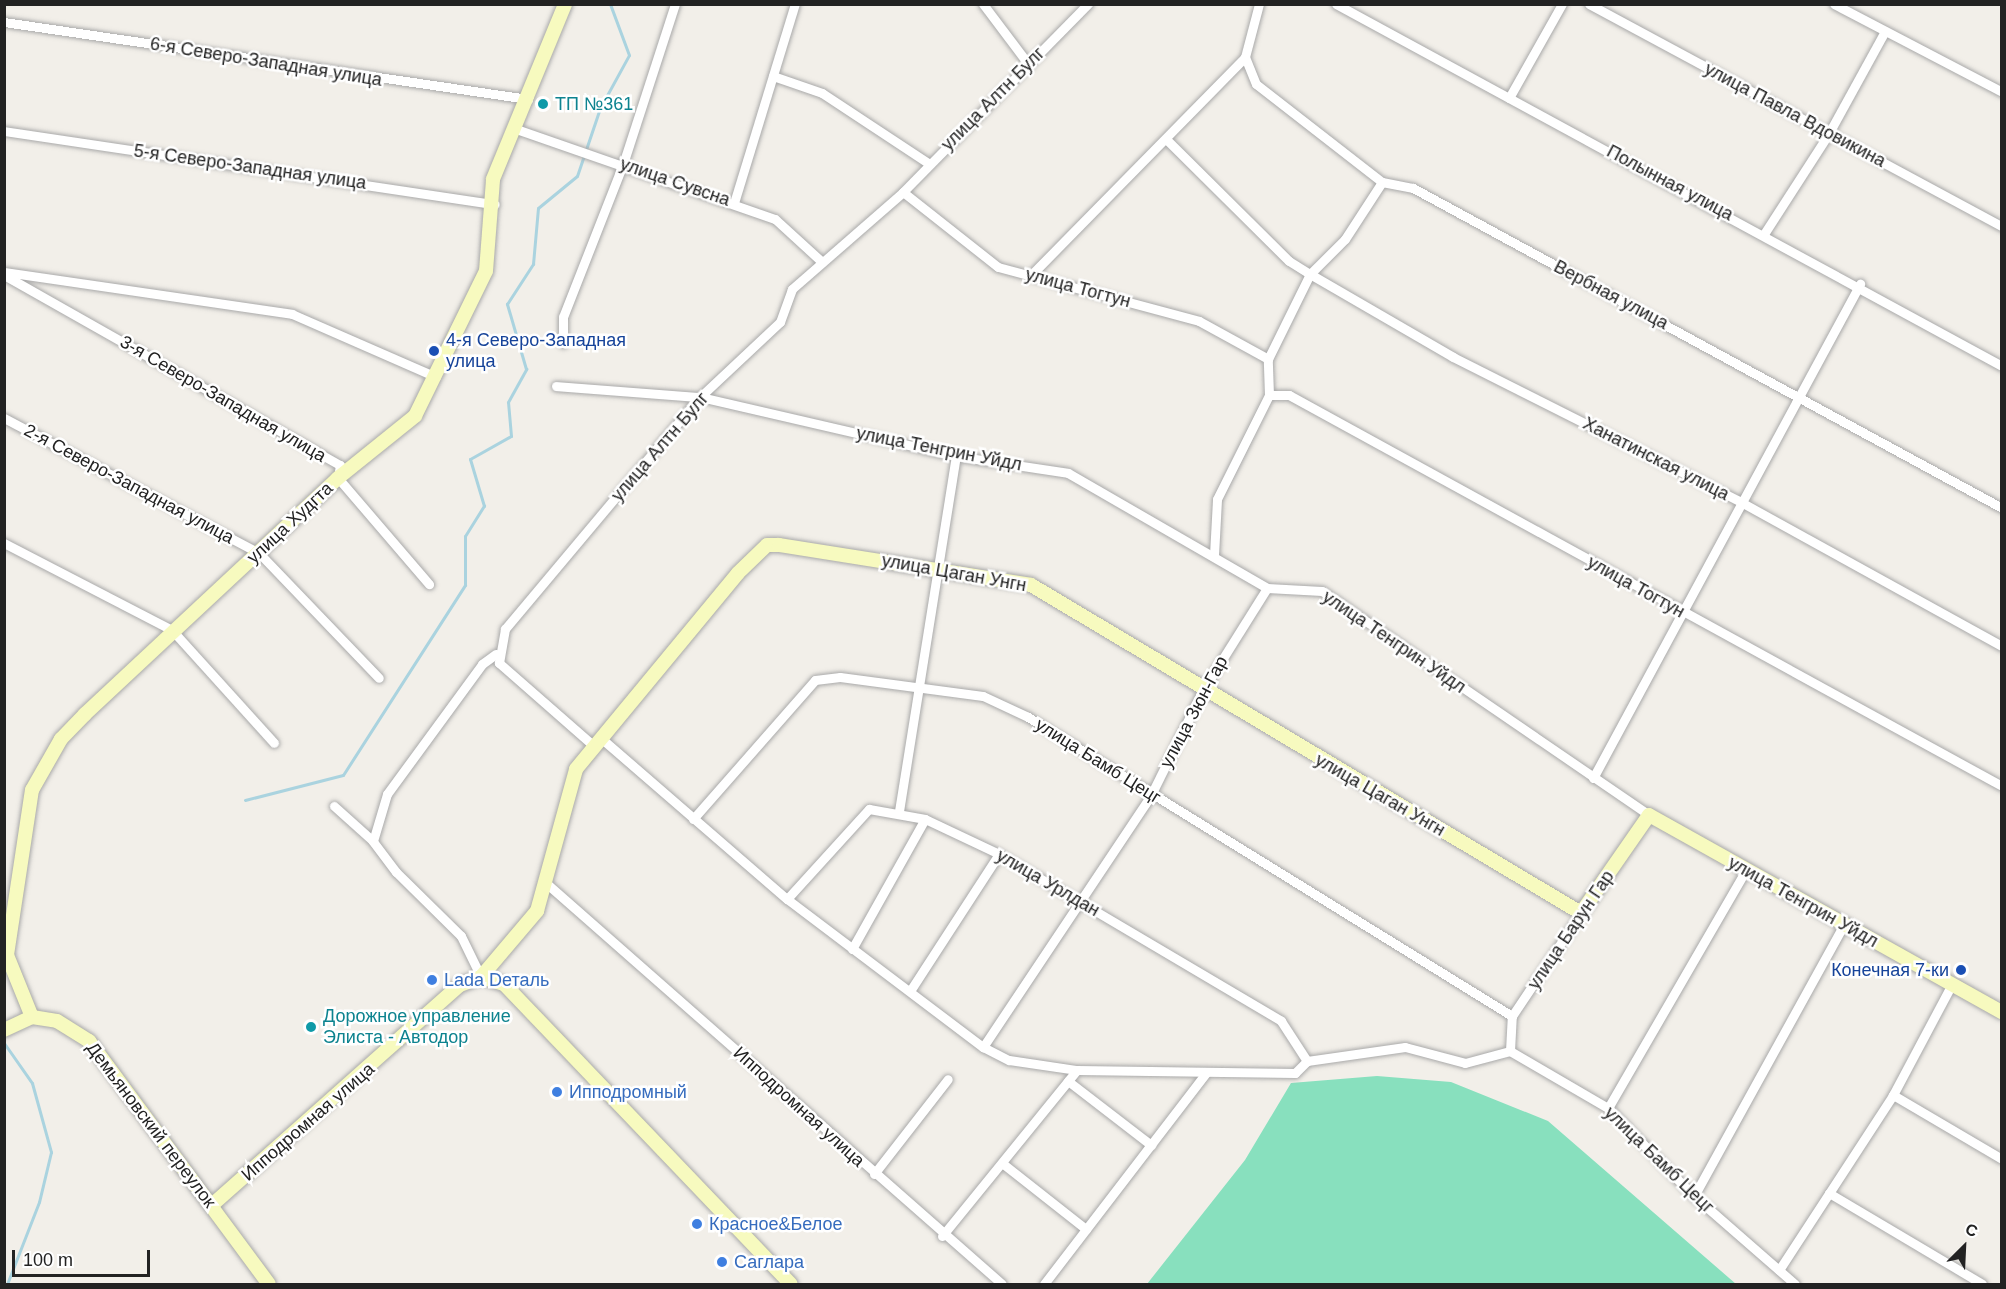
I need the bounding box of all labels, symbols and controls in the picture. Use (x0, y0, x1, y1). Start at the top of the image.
street label: 6-я Северо-Западная улица (149, 33, 383, 91)
street label: улица Алтн Булг (937, 43, 1049, 155)
street label: улица Павла Вдовикина (1701, 58, 1889, 172)
place label: ТП №361 (555, 93, 633, 115)
marker: ТП №361 (536, 97, 550, 111)
street label: 5-я Северо-Западная улица (132, 140, 368, 194)
street label: Полынная улица (1603, 141, 1737, 225)
street label: улица Сувсна (617, 153, 733, 211)
street label: Вербная улица (1550, 256, 1672, 334)
street label: улица Тогтун (1023, 264, 1133, 312)
place label: 4-я Северо-Западная улица (446, 330, 626, 372)
street label: 3-я Северо-Западная улица (116, 331, 330, 467)
marker: 4-я Северо-Западная улица (427, 344, 441, 358)
street label: улица Алтн Булг (607, 388, 713, 506)
street label: Ханатинская улица (1579, 413, 1733, 505)
street label: 2-я Северо-Западная улица (20, 419, 238, 549)
street label: улица Тенгрин Уйдл (855, 422, 1023, 476)
street label: улица Худгта (243, 478, 337, 568)
street label: улица Цаган Унгн (880, 550, 1028, 596)
street label: улица Тогтун (1584, 551, 1688, 623)
street label: улица Тенгрин Уйдл (1318, 586, 1470, 698)
street label: улица Зюн-Гар (1155, 652, 1233, 772)
street label: улица Бамб Цецг (1031, 714, 1165, 808)
street label: улица Цаган Унгн (1311, 749, 1449, 841)
street label: улица Урлдан (993, 845, 1103, 921)
street label: улица Тенгрин Уйдл (1724, 852, 1882, 952)
street label: улица Барун Гар (1523, 866, 1619, 994)
place label: Конечная 7-ки (1831, 959, 1949, 981)
marker: Конечная 7-ки (1954, 963, 1968, 977)
place label: Lada Dеталь (444, 969, 549, 991)
marker: Lada Dеталь (425, 973, 439, 987)
place label: Дорожное управление Элиста - Автодор (323, 1006, 511, 1048)
marker: Дорожное управление Элиста - Автодор (304, 1020, 318, 1034)
street label: Демьяновский переулок (82, 1038, 220, 1212)
street label: Ипподромная улица (729, 1042, 869, 1172)
street label: Ипподромная улица (237, 1058, 379, 1186)
place label: Ипподромный (569, 1081, 687, 1103)
marker: Ипподромный (550, 1085, 564, 1099)
street label: улица Бамб Цецг (1600, 1102, 1718, 1218)
place label: Красное&Белое (709, 1213, 842, 1235)
marker: Красное&Белое (690, 1217, 704, 1231)
north arrow (1934, 1217, 1994, 1277)
text: С (1963, 1220, 1980, 1240)
scale bar (15, 1238, 153, 1276)
text: 100 m (23, 1250, 73, 1270)
place label: Саглара (734, 1251, 804, 1273)
marker: Саглара (715, 1255, 729, 1269)

